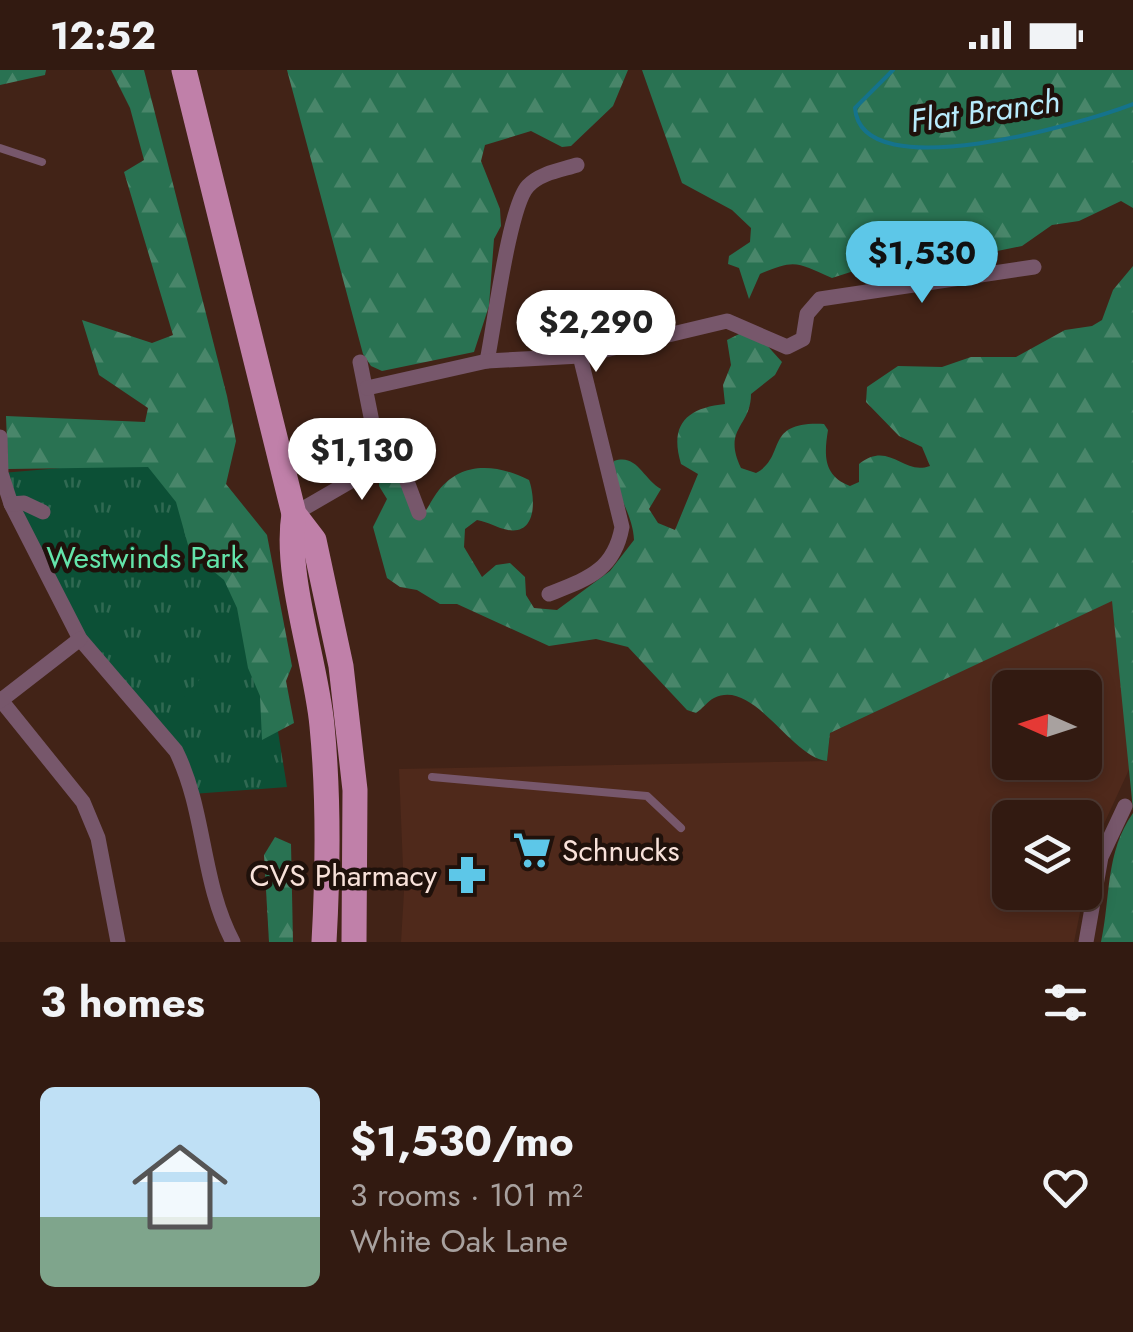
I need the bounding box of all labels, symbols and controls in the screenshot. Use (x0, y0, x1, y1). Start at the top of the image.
text: 12:52 (50, 8, 156, 63)
water label: Flat Branch (907, 78, 1063, 144)
pin: $1,530 (841, 221, 1003, 306)
text: $1,530 (868, 230, 976, 276)
pin: $2,290 (515, 290, 677, 375)
text: $2,290 (539, 299, 653, 345)
pin: $1,130 (281, 418, 443, 503)
text: $1,130 (310, 427, 414, 473)
park label: Westwinds Park (46, 536, 245, 579)
north arrow (992, 670, 1102, 780)
map controls (992, 670, 1102, 910)
button: layers (992, 800, 1102, 910)
supermarket icon: Schnucks (511, 829, 553, 871)
place label: Schnucks (562, 829, 680, 872)
place label: CVS Pharmacy (249, 854, 438, 897)
pharmacy icon: CVS Pharmacy (446, 854, 488, 896)
text: 3 homes (40, 972, 205, 1033)
icon: filters (1038, 975, 1093, 1030)
text: $1,530/mo (350, 1111, 574, 1172)
icon: home (120, 1127, 240, 1247)
icon: heart (1038, 1160, 1093, 1215)
text: 3 rooms · 101 m² (350, 1172, 583, 1218)
text: White Oak Lane (350, 1218, 568, 1264)

